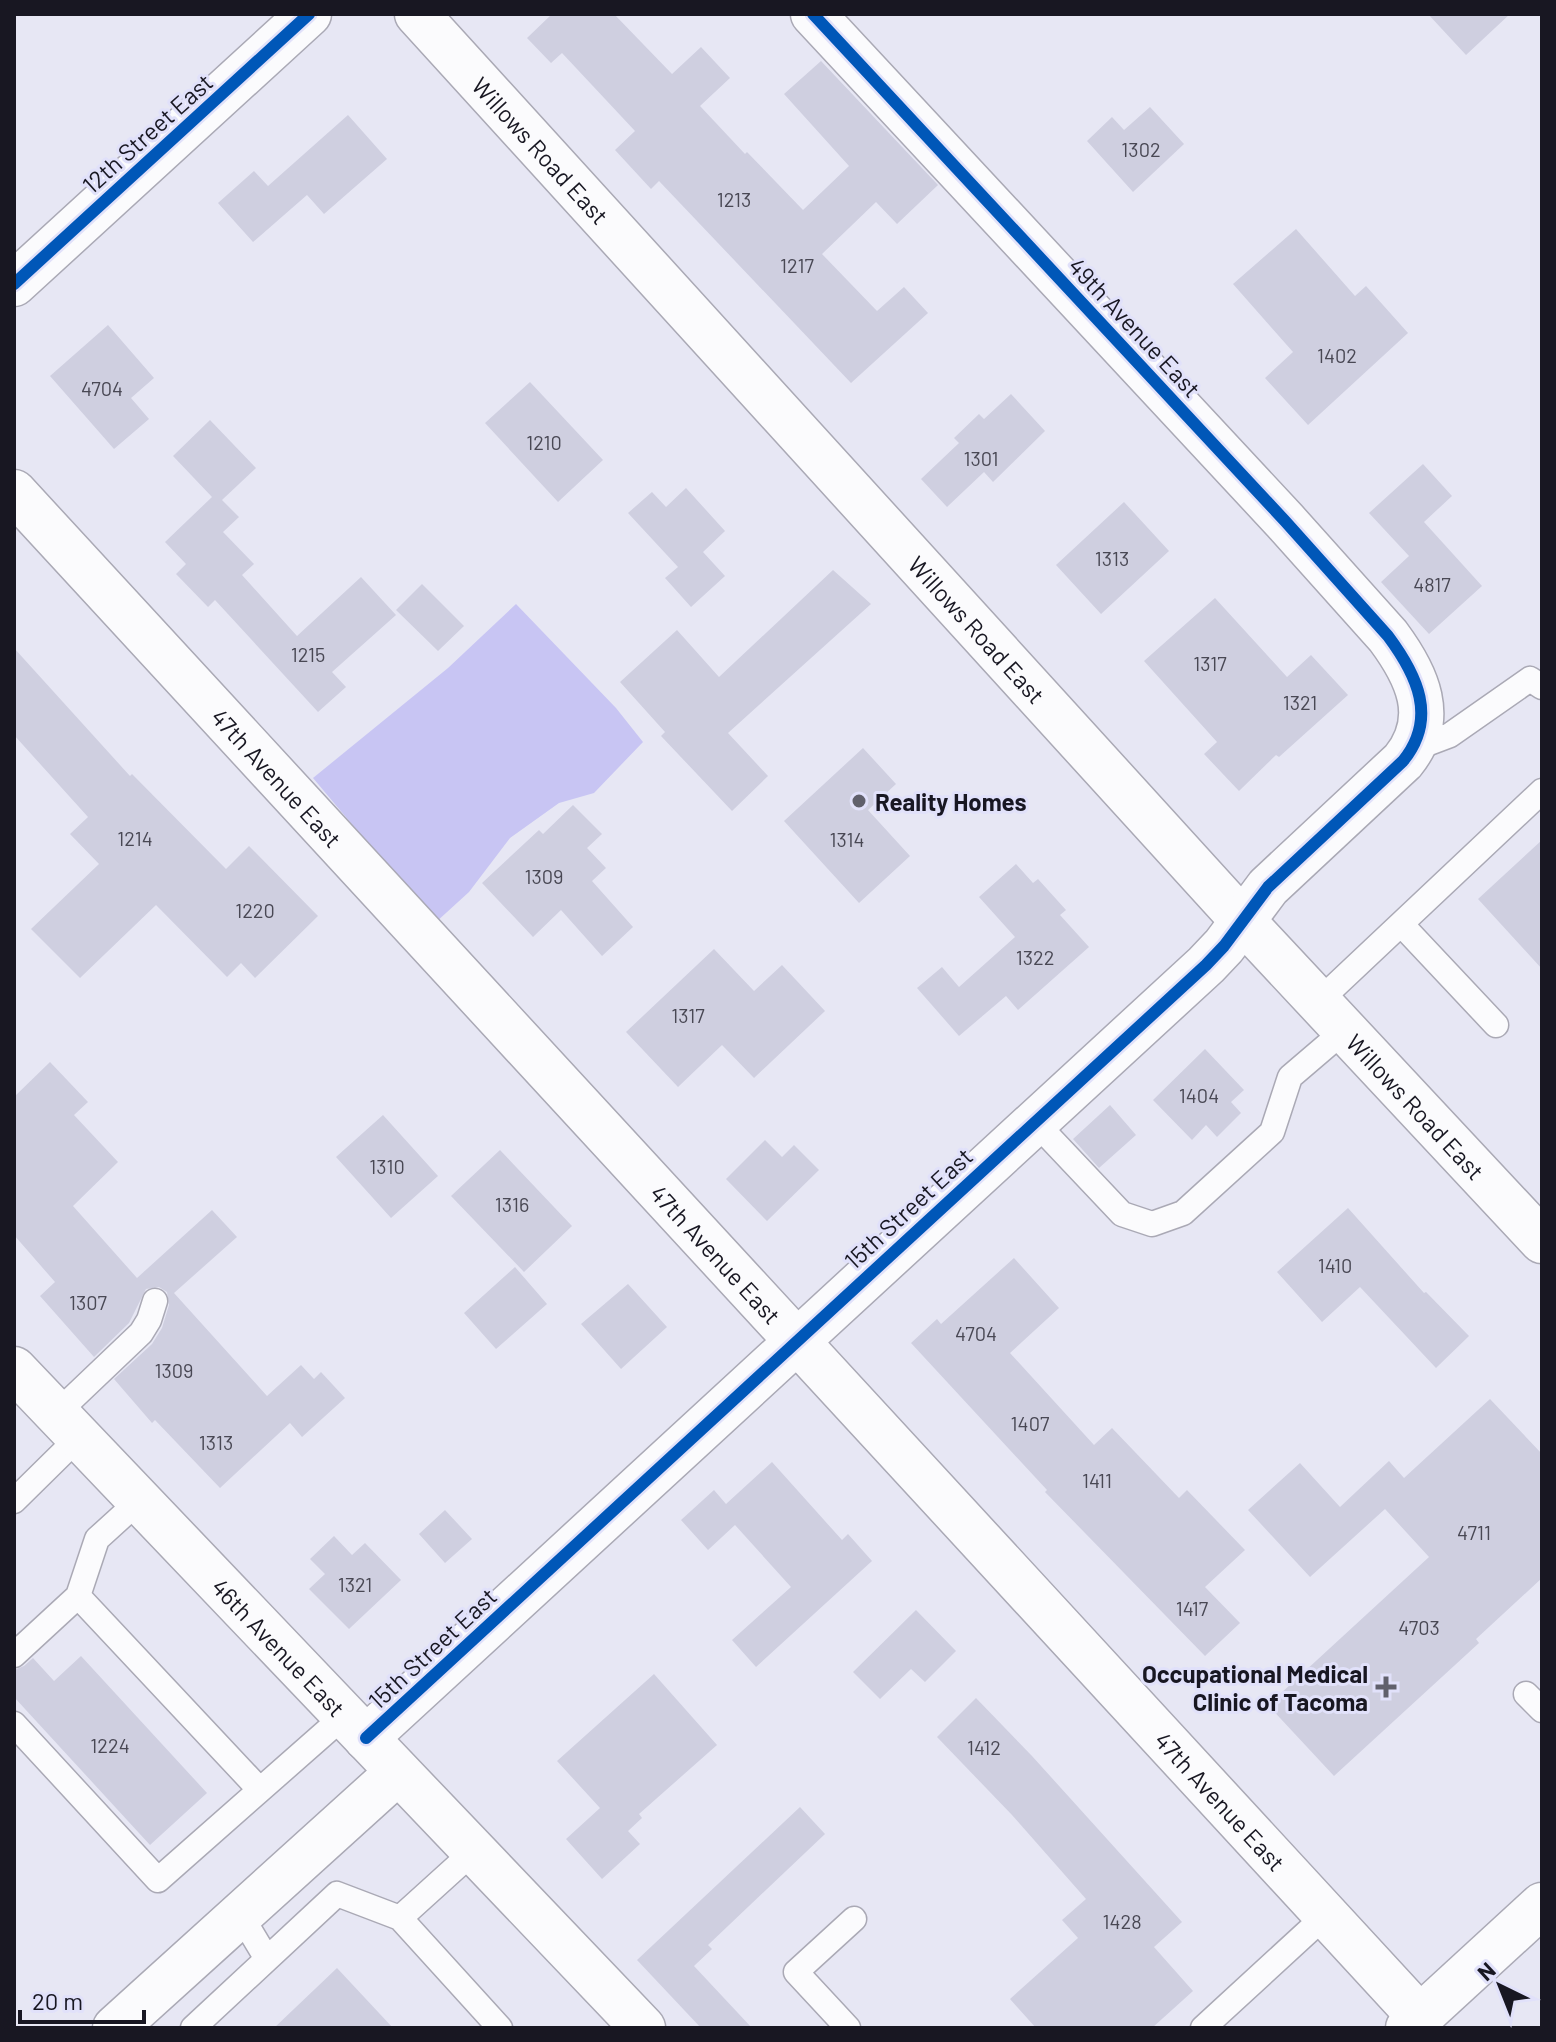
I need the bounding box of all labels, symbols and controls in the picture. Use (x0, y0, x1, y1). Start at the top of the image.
street label: 12th Street East (76, 67, 218, 199)
street label: Willows Road East (467, 70, 615, 230)
house number: 1302 (1121, 137, 1161, 161)
house number: 1213 (717, 187, 751, 211)
street label: 49th Avenue East (1063, 251, 1207, 403)
house number: 1217 (780, 253, 814, 277)
house number: 1402 (1317, 343, 1357, 367)
house number: 4704 (81, 376, 123, 400)
house number: 1210 (526, 430, 562, 454)
house number: 1301 (963, 446, 999, 470)
house number: 1313 (1095, 546, 1129, 570)
street label: Willows Road East (903, 550, 1051, 709)
house number: 4817 (1413, 572, 1451, 596)
house number: 1215 (291, 642, 325, 666)
house number: 1317 (1193, 651, 1227, 675)
house number: 1321 (1283, 690, 1317, 714)
street label: 47th Avenue East (206, 702, 348, 853)
place label: Reality Homes (875, 787, 1027, 816)
marker: Reality Homes (850, 792, 868, 810)
house number: 1214 (117, 826, 153, 850)
house number: 1314 (829, 827, 865, 851)
house number: 1309 (524, 864, 564, 888)
house number: 1220 (235, 898, 275, 922)
house number: 1322 (1016, 945, 1054, 969)
house number: 1317 (671, 1003, 705, 1027)
street label: Willows Road East (1341, 1027, 1491, 1185)
house number: 1404 (1179, 1083, 1219, 1107)
street label: 15th Street East (838, 1141, 978, 1275)
house number: 1310 (369, 1154, 405, 1178)
street label: 47th Avenue East (645, 1178, 787, 1329)
house number: 1316 (495, 1192, 529, 1216)
house number: 1410 (1318, 1253, 1352, 1277)
house number: 1307 (69, 1290, 108, 1314)
house number: 4704 (955, 1321, 997, 1345)
house number: 1309 (154, 1358, 194, 1382)
house number: 1407 (1011, 1411, 1050, 1435)
house number: 1313 (199, 1430, 233, 1454)
house number: 1411 (1082, 1468, 1112, 1492)
house number: 4711 (1457, 1520, 1491, 1544)
street label: 46th Avenue East (206, 1572, 352, 1722)
house number: 1321 (338, 1572, 372, 1596)
street label: 15th Street East (362, 1581, 502, 1715)
house number: 1417 (1176, 1596, 1209, 1620)
house number: 4703 (1398, 1615, 1440, 1639)
place label: Occupational Medical Clinic of Tacoma (1142, 1659, 1368, 1716)
marker: Occupational Medical Clinic of Tacoma (1375, 1676, 1397, 1698)
street label: 47th Avenue East (1149, 1725, 1292, 1876)
house number: 1224 (90, 1733, 130, 1757)
house number: 1412 (967, 1735, 1001, 1759)
house number: 1428 (1102, 1909, 1142, 1933)
north arrow (1460, 1946, 1540, 2026)
text: N (1471, 1956, 1500, 1985)
scale bar (20, 1974, 144, 2024)
text: 20 m (32, 1986, 83, 2015)

